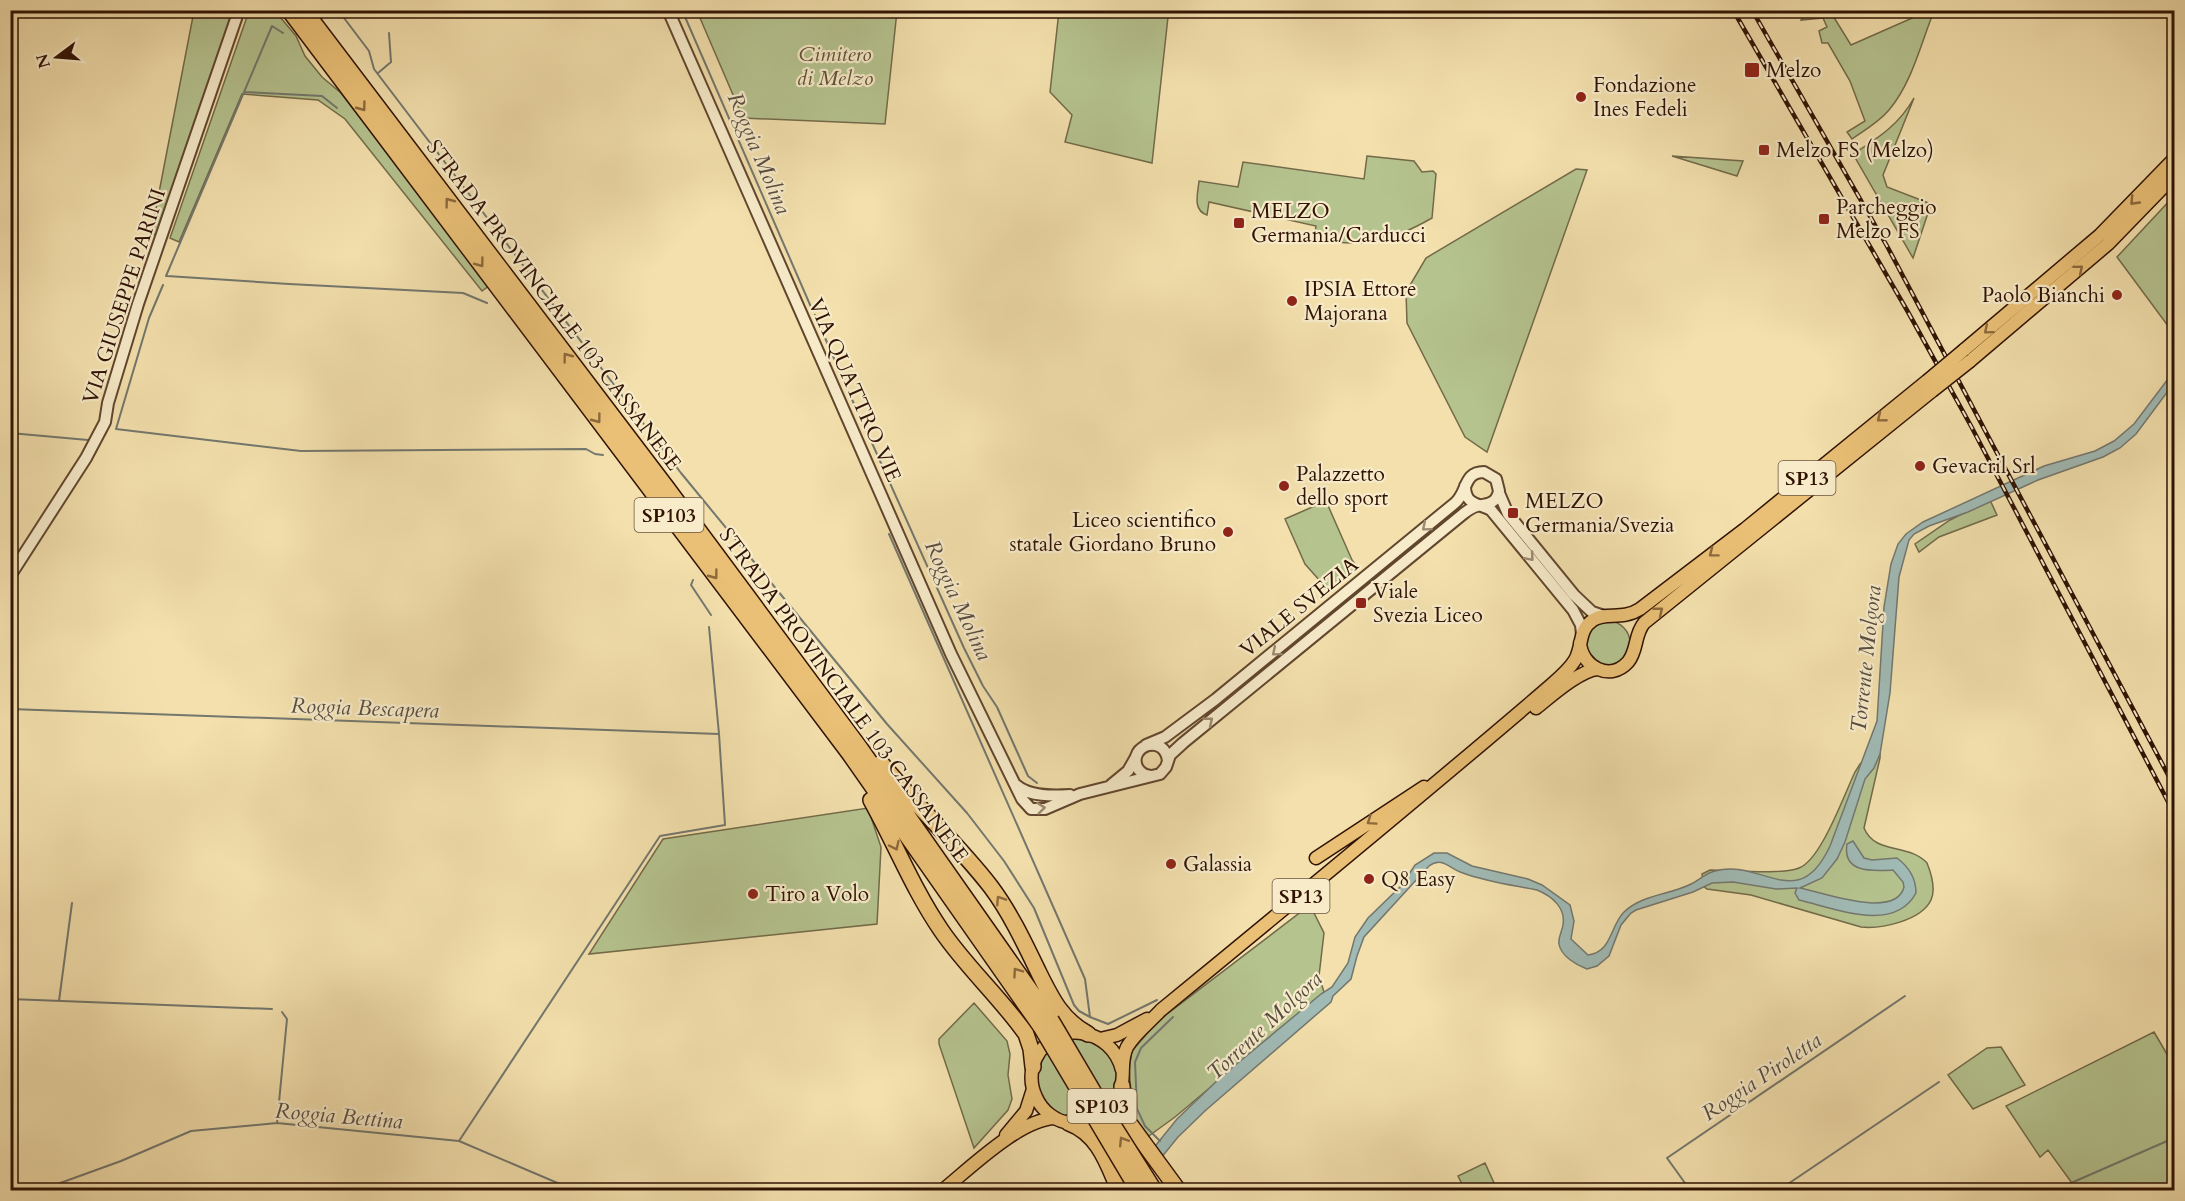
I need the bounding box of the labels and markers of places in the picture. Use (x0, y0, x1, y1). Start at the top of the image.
place label: Melzo (1766, 56, 1821, 85)
marker: Melzo (1743, 61, 1761, 79)
place label: Fondazione Ines Fedeli (1593, 71, 1697, 124)
marker: Fondazione Ines Fedeli (1574, 90, 1588, 104)
place label: Melzo FS (Melzo) (1776, 136, 1934, 165)
marker: Melzo FS (Melzo) (1757, 143, 1771, 157)
place label: Parcheggio Melzo FS (1836, 193, 1937, 246)
place label: MELZO Germania/Carducci (1251, 197, 1426, 250)
marker: Parcheggio Melzo FS (1817, 212, 1831, 226)
marker: MELZO Germania/Carducci (1232, 216, 1246, 230)
place label: IPSIA Ettore Majorana (1304, 275, 1417, 328)
place label: Paolo Bianchi (1982, 281, 2105, 310)
marker: Paolo Bianchi (2110, 288, 2124, 302)
marker: IPSIA Ettore Majorana (1285, 294, 1299, 308)
place label: Gevacril Srl (1932, 452, 2036, 481)
marker: Gevacril Srl (1913, 459, 1927, 473)
place label: Palazzetto dello sport (1296, 460, 1389, 513)
marker: Palazzetto dello sport (1277, 479, 1291, 493)
place label: MELZO Germania/Svezia (1525, 487, 1674, 540)
place label: Liceo scientifico statale Giordano Bruno (1010, 506, 1216, 559)
marker: MELZO Germania/Svezia (1506, 506, 1520, 520)
marker: Liceo scientifico statale Giordano Bruno (1221, 525, 1235, 539)
place label: Viale Svezia Liceo (1373, 577, 1483, 630)
marker: Viale Svezia Liceo (1354, 596, 1368, 610)
place label: Galassia (1183, 850, 1252, 879)
marker: Galassia (1164, 857, 1178, 871)
place label: Q8 Easy (1381, 865, 1456, 894)
marker: Q8 Easy (1362, 872, 1376, 886)
place label: Tiro a Volo (765, 880, 869, 909)
marker: Tiro a Volo (746, 887, 760, 901)

